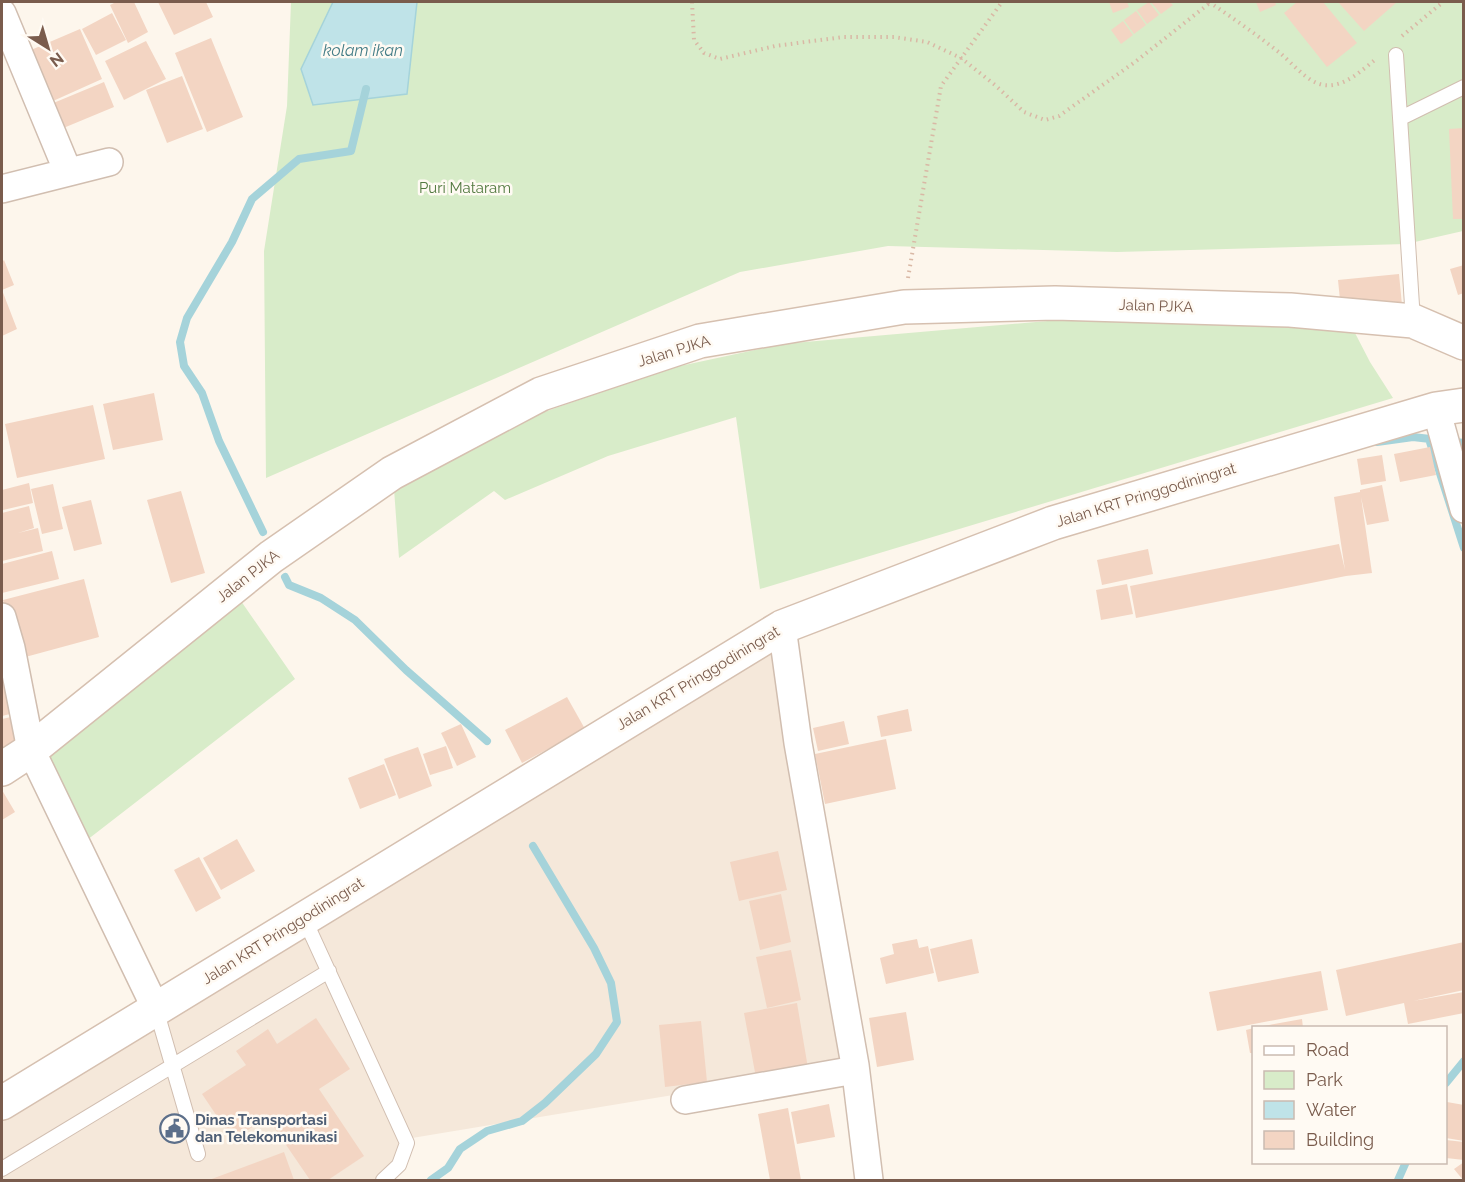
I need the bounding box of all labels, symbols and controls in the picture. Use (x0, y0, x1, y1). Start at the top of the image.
north arrow (18, 18, 78, 78)
water label: kolam ikan (323, 41, 403, 60)
text: N (46, 48, 67, 71)
park label: Puri Mataram (419, 179, 511, 197)
street label: Jalan PJKA (1118, 296, 1194, 316)
street label: Jalan PJKA (636, 331, 712, 371)
street label: Jalan KRT Pringgodiningrat (1054, 459, 1238, 531)
street label: Jalan PJKA (213, 546, 283, 606)
street label: Jalan KRT Pringgodiningrat (613, 622, 783, 734)
street label: Jalan KRT Pringgodiningrat (199, 874, 367, 988)
legend (1252, 1026, 1447, 1164)
text: Road (1306, 1039, 1349, 1060)
text: Park (1306, 1069, 1343, 1090)
text: Water (1306, 1099, 1357, 1120)
place label: Dinas Transportasi dan Telekomunikasi (195, 1111, 337, 1146)
public building icon: Dinas Transportasi dan Telekomunikasi (158, 1113, 190, 1145)
text: Building (1306, 1129, 1374, 1150)

